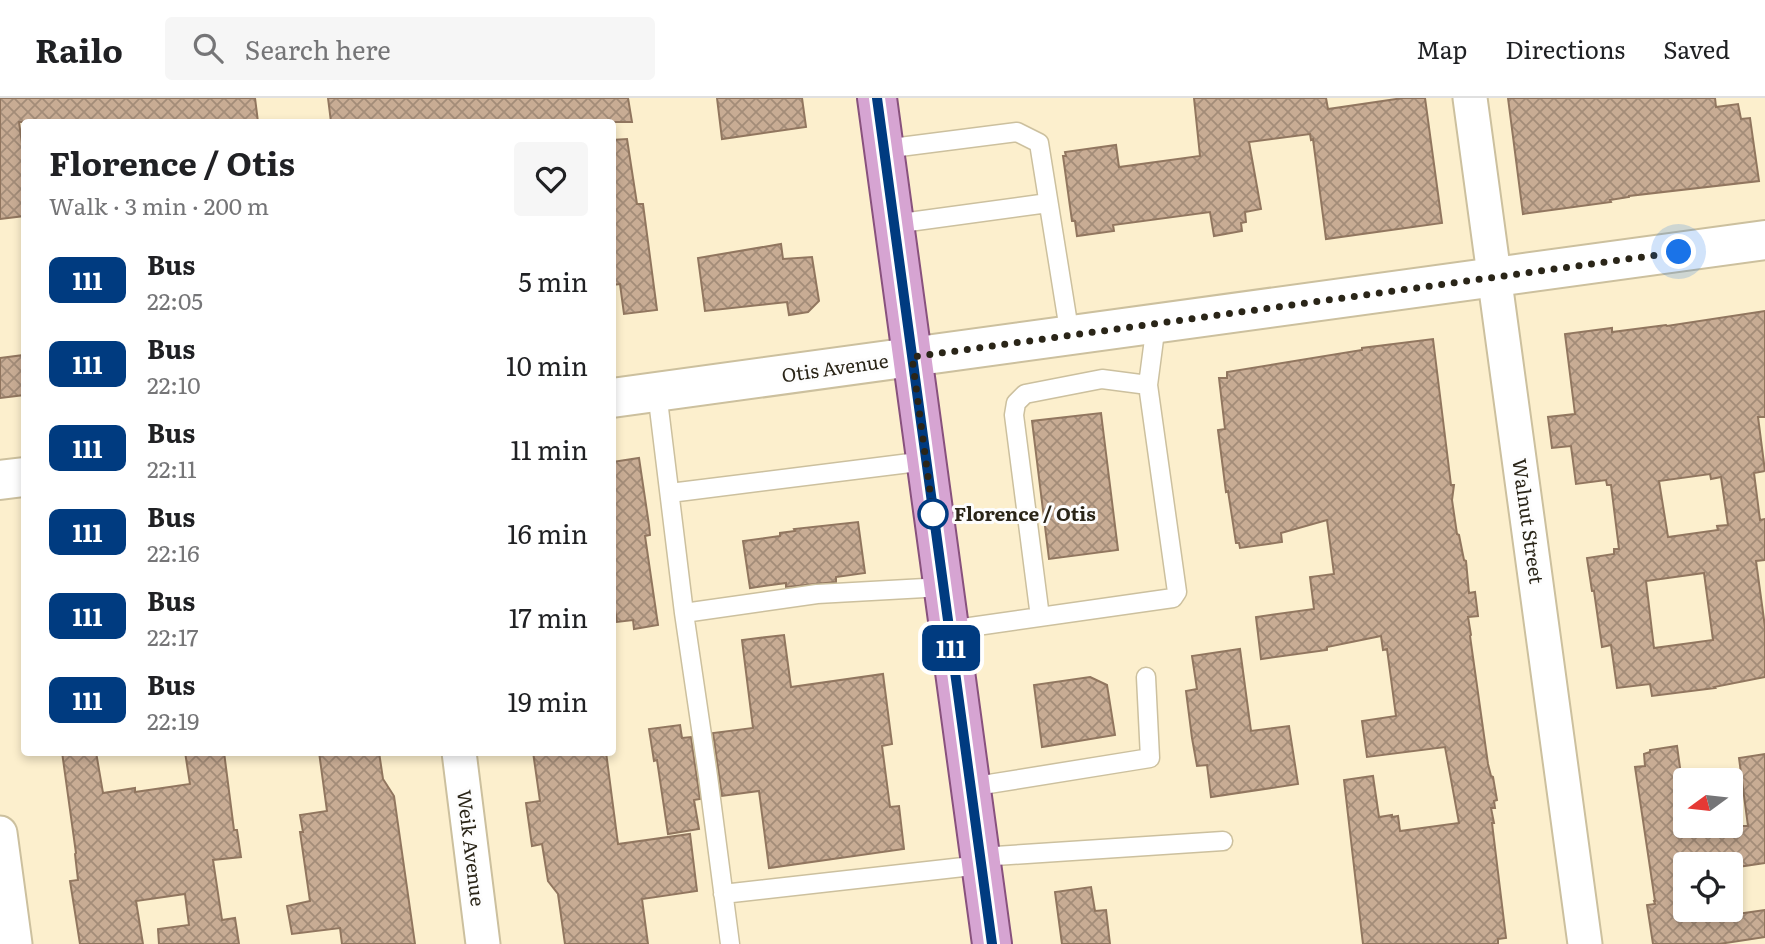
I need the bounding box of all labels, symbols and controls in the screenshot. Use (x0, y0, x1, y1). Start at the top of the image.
search box (165, 17, 655, 80)
text: Railo (35, 24, 123, 73)
icon: search (189, 29, 227, 67)
text: Search here (245, 29, 391, 68)
text: Map (1416, 31, 1467, 66)
text: Directions (1505, 31, 1625, 66)
text: Saved (1663, 31, 1730, 66)
text: Florence / Otis (49, 137, 295, 186)
button: heart (514, 142, 588, 216)
text: Walk · 3 min · 200 m (49, 188, 269, 222)
your location (1661, 234, 1696, 269)
text: Bus (147, 244, 195, 283)
text: 5 min (519, 261, 588, 300)
text: 111 (73, 262, 102, 297)
text: 22:05 (147, 283, 203, 317)
text: Bus (147, 328, 195, 367)
text: 10 min (506, 345, 588, 384)
text: 111 (73, 346, 102, 381)
street label: Otis Avenue (780, 346, 890, 388)
text: 22:10 (147, 367, 201, 401)
text: Bus (147, 412, 195, 451)
text: 11 min (511, 429, 588, 468)
text: 111 (73, 430, 102, 465)
text: 22:11 (147, 451, 197, 485)
street label: Walnut Street (1506, 456, 1552, 586)
text: Bus (147, 496, 195, 535)
marker: Florence / Otis (918, 499, 948, 529)
place label: Florence / Otis (954, 499, 1096, 527)
text: 16 min (507, 513, 588, 552)
text: 111 (73, 514, 102, 549)
text: 22:16 (147, 535, 200, 569)
text: Bus (147, 580, 195, 619)
text: 17 min (509, 597, 588, 636)
text: 111 (73, 598, 102, 633)
text: 22:17 (147, 619, 198, 653)
line badge: 111 (911, 625, 991, 671)
text: 111 (936, 630, 966, 665)
text: Bus (147, 664, 195, 703)
text: 19 min (508, 681, 588, 720)
text: 111 (73, 682, 102, 717)
text: 22:19 (147, 703, 199, 737)
north arrow (1673, 768, 1743, 838)
map controls (1673, 768, 1743, 922)
street label: Weik Avenue (451, 788, 493, 908)
button: locate (1673, 852, 1743, 922)

